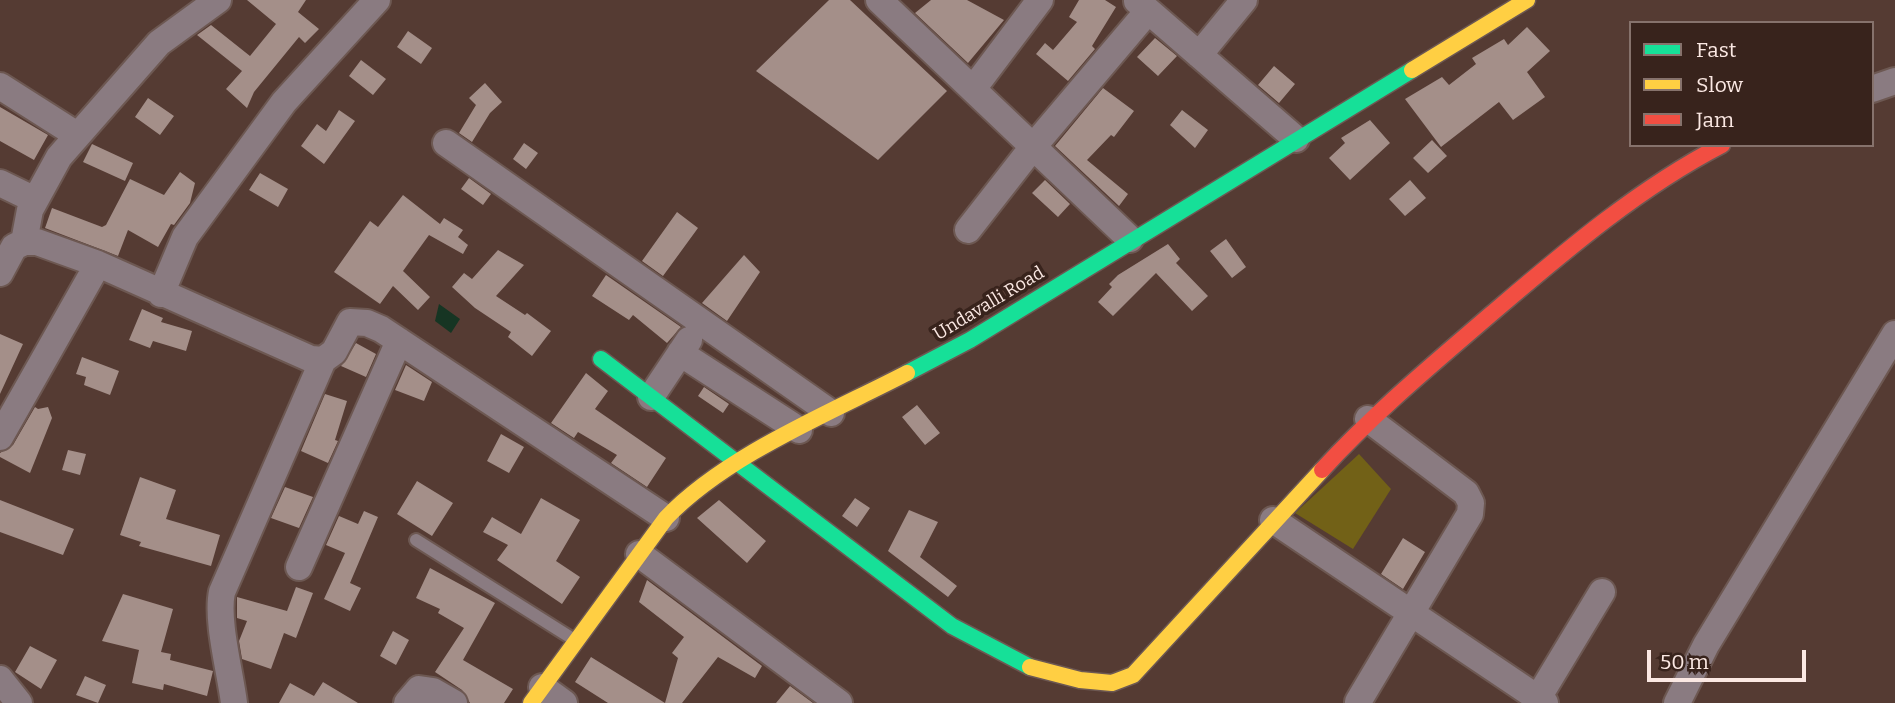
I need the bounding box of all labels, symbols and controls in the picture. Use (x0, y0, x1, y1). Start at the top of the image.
legend (1629, 21, 1874, 147)
text: Fast (1696, 37, 1736, 63)
text: Slow (1696, 72, 1743, 98)
text: Jam (1696, 107, 1734, 133)
street label: Undavalli Road (930, 262, 1048, 346)
scale bar (1650, 636, 1809, 680)
text: 50 m (1660, 649, 1709, 675)

